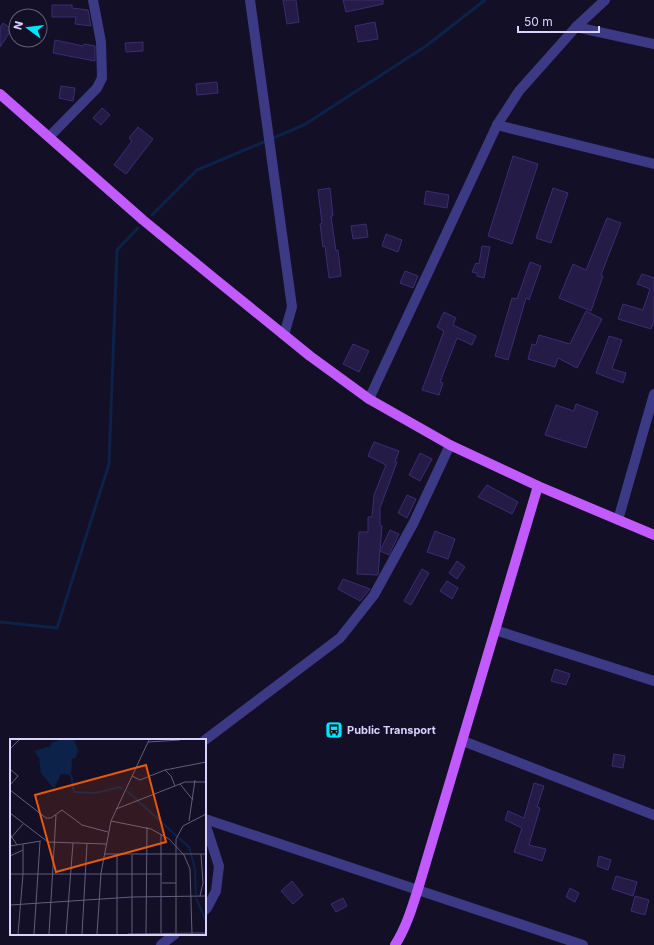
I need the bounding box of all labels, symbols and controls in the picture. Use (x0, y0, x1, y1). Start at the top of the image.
north arrow (8, 8, 48, 48)
scale bar (518, 8, 599, 34)
text: 50 m (524, 14, 553, 29)
text: N (10, 20, 26, 31)
bus stop icon: Public Transport (324, 720, 344, 740)
place label: Public Transport (347, 723, 436, 737)
inset map (10, 739, 206, 935)

